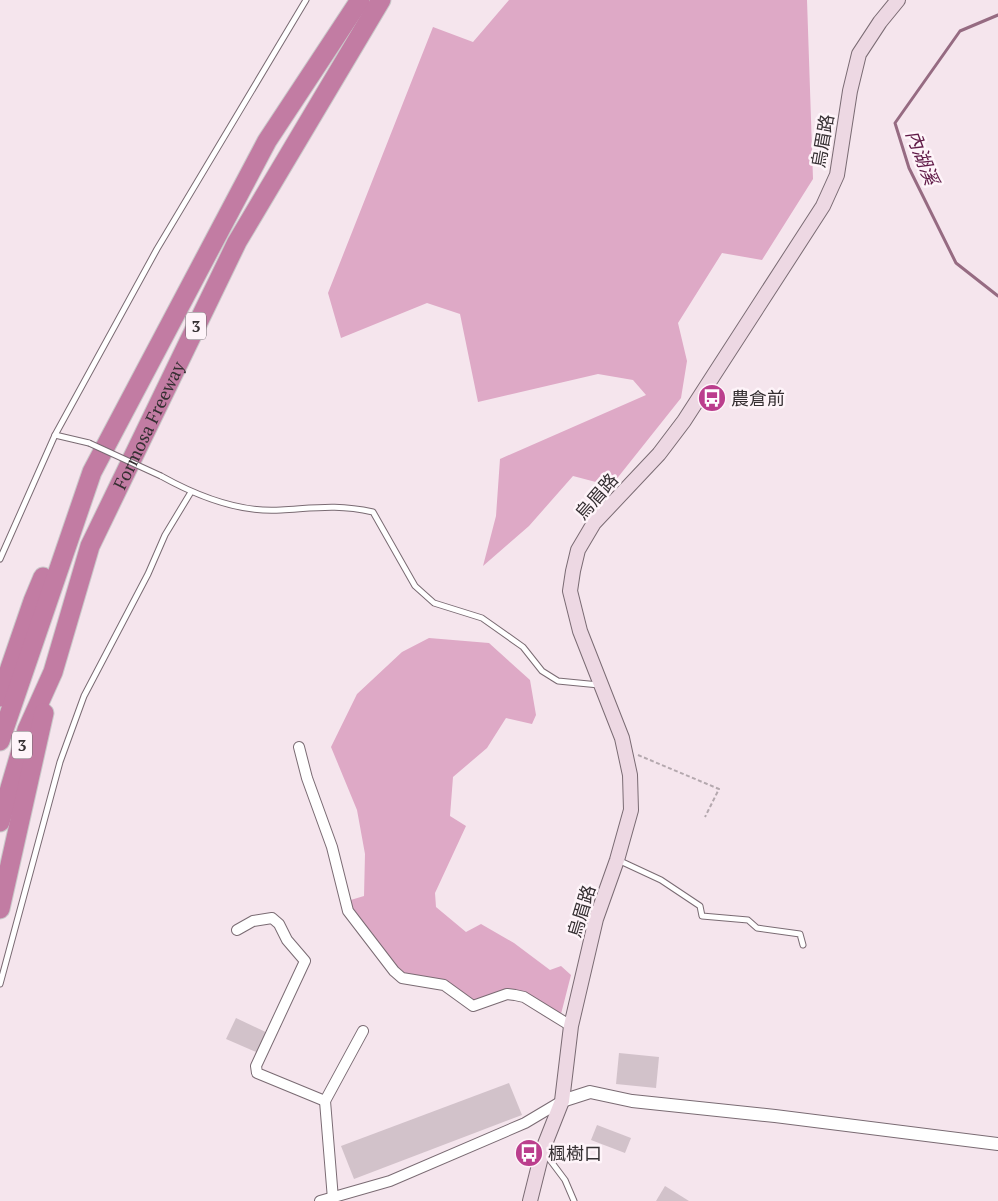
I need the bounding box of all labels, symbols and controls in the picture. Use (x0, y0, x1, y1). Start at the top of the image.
street label: 烏眉路 (805, 112, 839, 170)
water label: 內湖溪 (901, 126, 946, 191)
road number: 3 (186, 312, 206, 340)
street label: Formosa Freeway (107, 356, 190, 493)
bus stop icon: 農倉前 (697, 383, 727, 413)
place label: 農倉前 (731, 386, 785, 410)
street label: 烏眉路 (569, 468, 623, 524)
road number: 3 (12, 732, 32, 758)
street label: 烏眉路 (562, 882, 600, 940)
bus stop icon: 楓樹口 (514, 1138, 544, 1168)
place label: 楓樹口 (548, 1141, 602, 1165)

